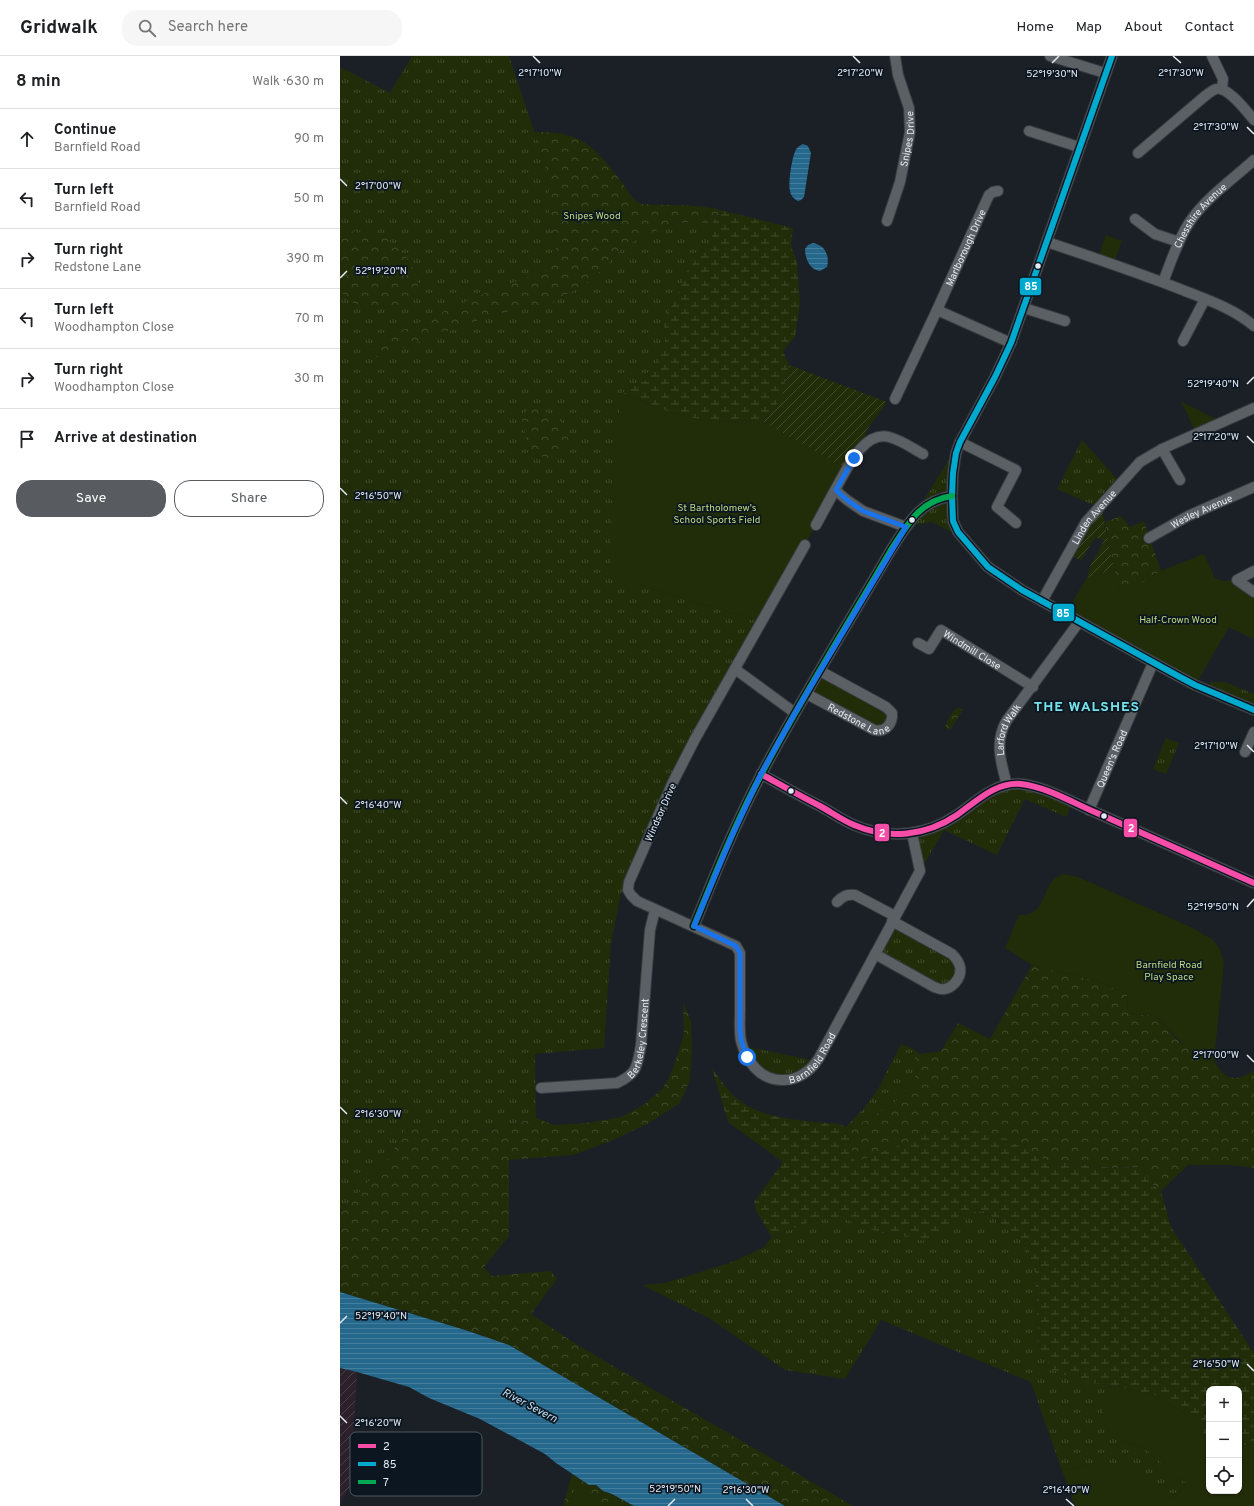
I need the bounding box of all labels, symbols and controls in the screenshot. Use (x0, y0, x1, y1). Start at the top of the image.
search box (122, 10, 402, 46)
text: Gridwalk (20, 16, 98, 40)
icon: search (136, 17, 158, 39)
text: Search here (168, 18, 248, 37)
text: Home (1017, 19, 1054, 36)
text: Map (1076, 19, 1102, 36)
text: About (1124, 19, 1163, 36)
text: Contact (1185, 19, 1234, 36)
text: 2°17'10"W (518, 67, 562, 80)
text: 2°17'20"W (837, 67, 883, 80)
text: 2°17'30"W (1158, 67, 1204, 80)
text: 52°19'30"N (1026, 68, 1078, 81)
text: 8 min (16, 71, 61, 93)
text: Walk · 630 m (252, 74, 324, 90)
street label: Snipes Drive (898, 111, 918, 168)
text: Continue (54, 121, 116, 140)
text: 2°17'30"W (1193, 121, 1239, 134)
icon: ahead (16, 128, 38, 150)
text: 90 m (294, 131, 324, 147)
text: Barnfield Road (54, 140, 140, 156)
text: 2°17'00"W (355, 180, 401, 193)
text: Turn left (54, 181, 114, 200)
street label: Chesshire Avenue (1172, 181, 1230, 251)
icon: left (16, 188, 38, 210)
text: 50 m (294, 191, 324, 207)
text: Barnfield Road (54, 200, 140, 216)
street label: Marlborough Drive (944, 208, 990, 289)
park label: Snipes Wood (563, 210, 621, 223)
text: Turn right (54, 241, 123, 260)
icon: right (16, 248, 38, 270)
text: 390 m (286, 251, 324, 267)
text: Redstone Lane (54, 260, 141, 276)
unlabelled marker (1033, 261, 1043, 271)
text: 52°19'20"N (355, 265, 407, 278)
line badge: 85 (1019, 277, 1042, 296)
text: 85 (1024, 280, 1038, 294)
text: Turn left (54, 301, 114, 320)
icon: left (16, 308, 38, 330)
text: 70 m (295, 311, 324, 327)
text: Woodhampton Close (54, 320, 174, 336)
text: Turn right (54, 361, 123, 380)
icon: right (16, 368, 38, 390)
text: 30 m (294, 371, 324, 387)
text: 52°19'40"N (1187, 378, 1239, 391)
text: Woodhampton Close (54, 380, 174, 396)
icon: arrive (16, 428, 38, 450)
text: Arrive at destination (54, 429, 197, 448)
text: 2°17'20"W (1193, 431, 1239, 444)
route end (845, 449, 863, 467)
button: Save (16, 480, 166, 517)
button: Share (174, 480, 324, 517)
street label: Linden Avenue (1070, 488, 1120, 547)
text: 2°16'50"W (354, 490, 402, 503)
street label: Wesley Avenue (1169, 492, 1235, 532)
park label: St Bartholomew's School Sports Field (674, 502, 760, 527)
unlabelled marker (907, 515, 917, 525)
line badge: 85 (1052, 603, 1075, 622)
text: 85 (1056, 607, 1070, 621)
park label: Half-Crown Wood (1139, 614, 1217, 627)
street label: Windmill Close (940, 628, 1003, 674)
district label: THE WALSHES (1034, 699, 1140, 716)
street label: Redstone Lane (825, 701, 893, 739)
street label: Larford Walk (995, 702, 1025, 756)
street label: Queen's Road (1094, 728, 1131, 790)
text: 2°17'10"W (1194, 740, 1238, 753)
street label: Windsor Drive (643, 781, 680, 844)
unlabelled marker (786, 786, 796, 796)
text: 2°16'40"W (354, 799, 402, 812)
unlabelled marker (1099, 811, 1109, 821)
line badge: 2 (1123, 818, 1138, 838)
text: 2 (1128, 822, 1134, 836)
line badge: 2 (874, 823, 890, 842)
text: 2 (879, 827, 885, 841)
text: 52°19'50"N (1187, 901, 1239, 914)
park label: Barnfield Road Play Space (1136, 959, 1202, 984)
street label: Berkeley Crescent (625, 998, 653, 1082)
street label: Barnfield Road (788, 1031, 840, 1088)
route start (738, 1048, 756, 1066)
text: 2°17'00"W (1193, 1049, 1239, 1062)
text: 2°16'30"W (355, 1108, 401, 1121)
text: 52°19'40"N (355, 1310, 407, 1323)
text: 2°16'50"W (1192, 1358, 1240, 1371)
water label: River Severn (500, 1386, 559, 1426)
map controls (1206, 1386, 1242, 1494)
button: + (1206, 1386, 1242, 1422)
text: 2°16'20"W (354, 1417, 402, 1430)
button: − (1206, 1422, 1242, 1458)
legend (350, 1432, 482, 1496)
text: 2 (383, 1440, 390, 1454)
text: 85 (383, 1458, 397, 1472)
button: locate (1206, 1458, 1242, 1494)
text: 7 (383, 1476, 389, 1490)
text: 52°19'50"N (649, 1483, 701, 1496)
text: 2°16'30"W (723, 1484, 769, 1497)
text: 2°16'40"W (1042, 1484, 1090, 1497)

